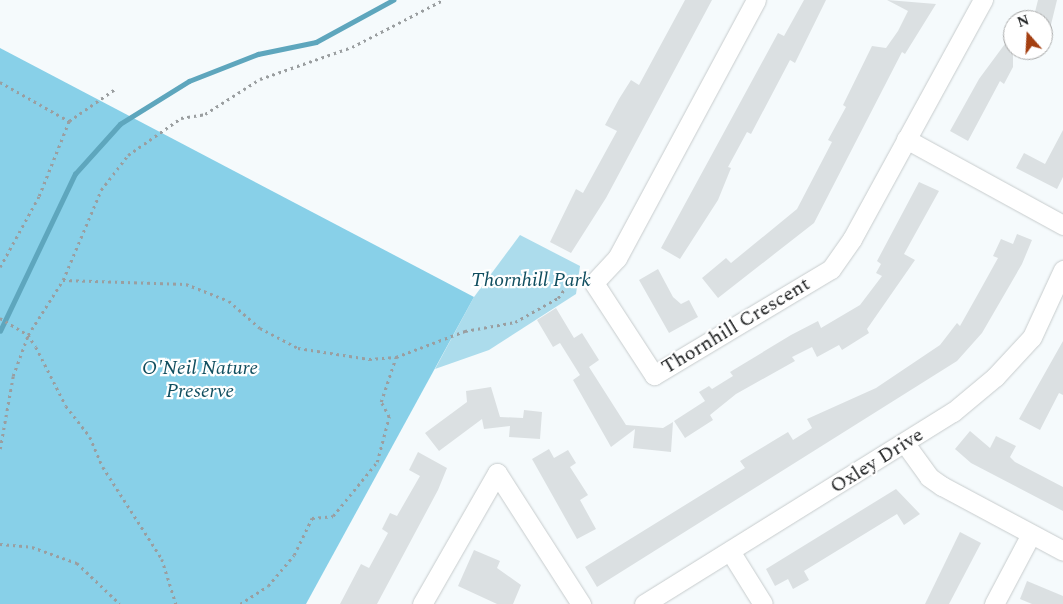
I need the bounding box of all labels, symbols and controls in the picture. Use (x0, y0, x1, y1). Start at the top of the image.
north arrow (1003, 10, 1053, 60)
text: N (1014, 10, 1032, 33)
park label: Thornhill Park (471, 268, 591, 292)
street label: Thornhill Crescent (657, 272, 815, 380)
park label: O'Neil Nature Preserve (142, 357, 258, 404)
street label: Oxley Drive (826, 423, 928, 499)

